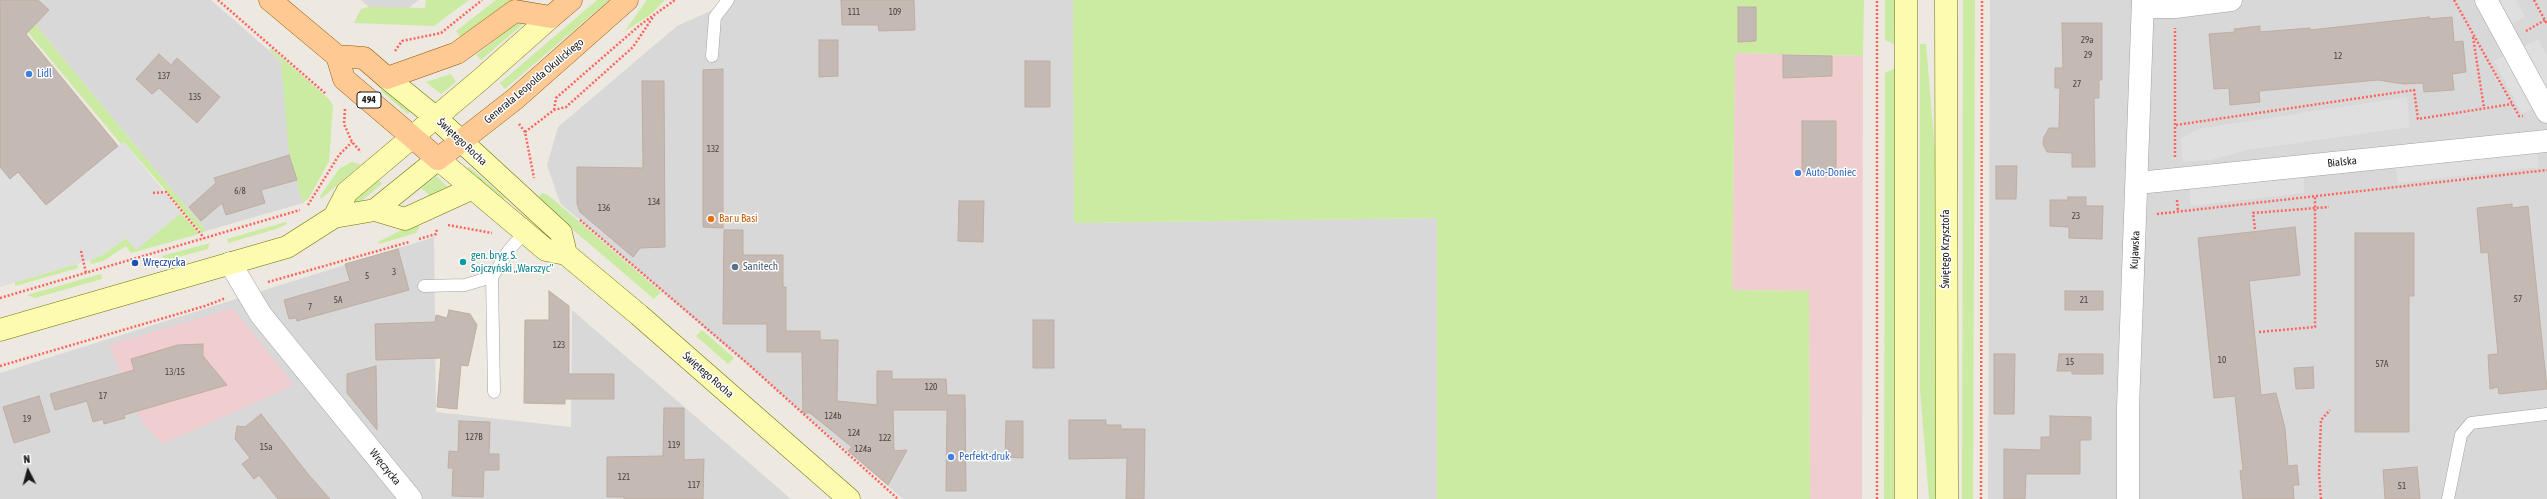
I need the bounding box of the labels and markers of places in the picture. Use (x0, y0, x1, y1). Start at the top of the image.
place label: Lidl (37, 67, 52, 81)
marker: Lidl (24, 69, 34, 79)
place label: Auto-Doniec (1806, 166, 1856, 180)
marker: Auto-Doniec (1793, 168, 1803, 178)
place label: Bar u Basi (719, 212, 758, 226)
marker: Bar u Basi (706, 214, 716, 224)
place label: gen. bryg. S. Sojczyński „Warszyc" (471, 249, 553, 275)
place label: Wręczycka (143, 256, 186, 270)
marker: gen. bryg. S. Sojczyński „Warszyc" (458, 257, 468, 267)
marker: Wręczycka (130, 258, 140, 268)
place label: Sanitech (743, 260, 778, 274)
marker: Sanitech (730, 262, 740, 272)
place label: Perfekt-druk (959, 450, 1010, 464)
marker: Perfekt-druk (946, 452, 956, 462)

